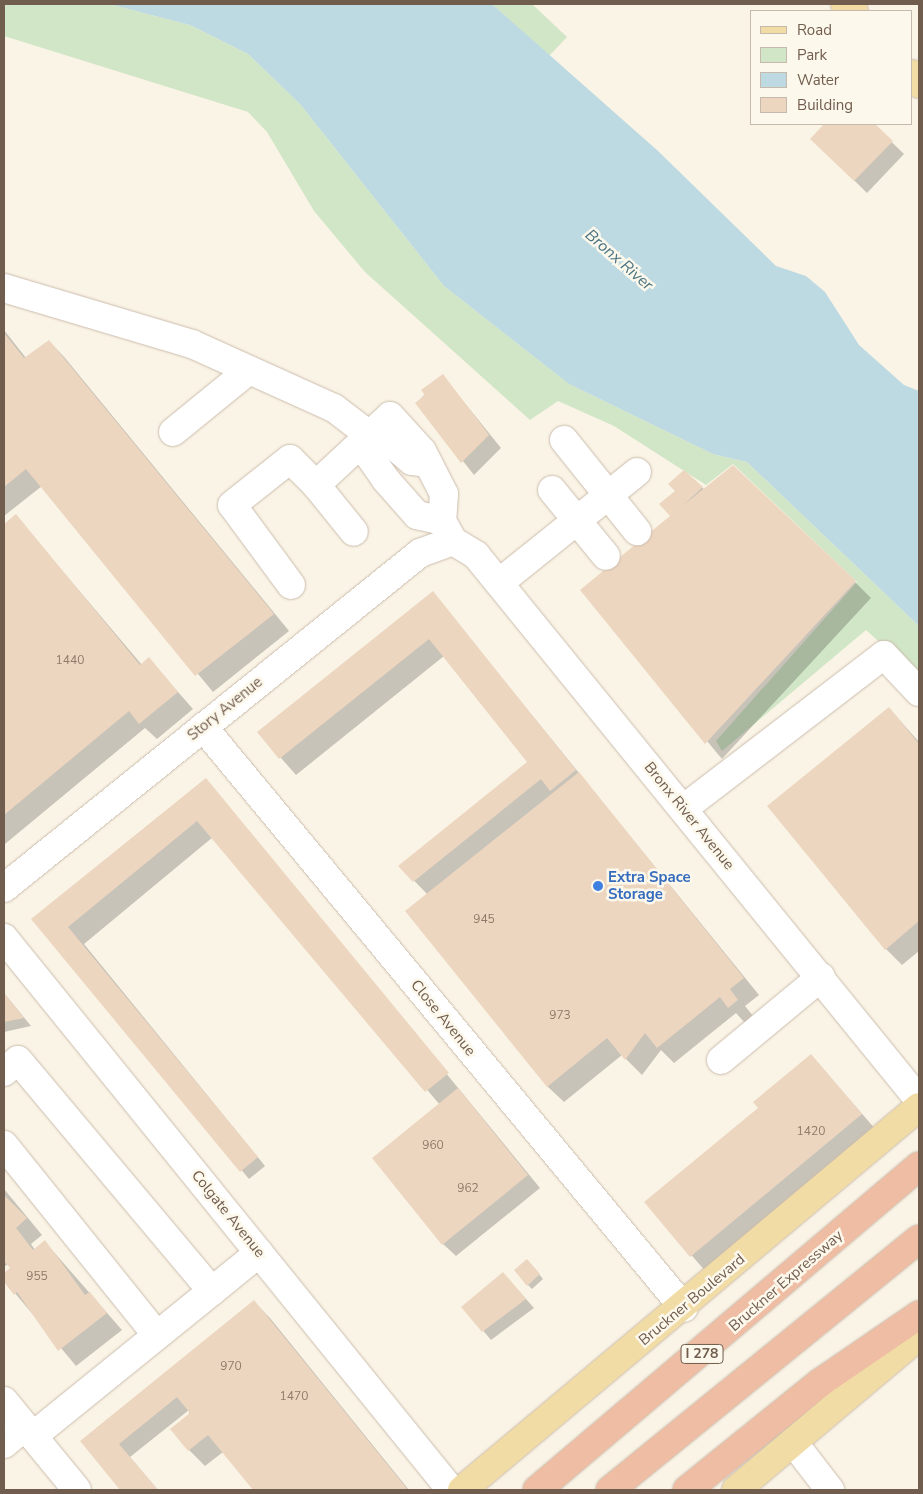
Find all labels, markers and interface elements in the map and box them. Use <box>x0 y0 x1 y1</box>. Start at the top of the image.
legend <box>750 10 913 125</box>
text: Road <box>797 20 832 40</box>
text: Park <box>797 45 827 65</box>
text: Water <box>797 70 839 90</box>
text: Building <box>797 95 853 115</box>
water label: Bronx River <box>581 225 657 295</box>
house number: 1440 <box>56 654 84 668</box>
street label: Story Avenue <box>184 673 266 745</box>
street label: Bronx River Avenue <box>640 759 738 873</box>
place label: Extra Space Storage <box>608 868 691 903</box>
marker: Extra Space Storage <box>592 880 604 892</box>
house number: 945 <box>473 913 495 927</box>
street label: Close Avenue <box>407 976 479 1060</box>
house number: 973 <box>549 1009 571 1023</box>
house number: 1420 <box>797 1125 825 1139</box>
house number: 960 <box>422 1139 444 1153</box>
street label: Colgate Avenue <box>187 1167 269 1261</box>
house number: 962 <box>457 1182 479 1196</box>
street label: Bruckner Expressway <box>725 1227 847 1335</box>
street label: Bruckner Boulevard <box>635 1250 749 1350</box>
house number: 955 <box>26 1270 48 1284</box>
road number: I 278 <box>680 1342 724 1366</box>
house number: 970 <box>220 1360 242 1374</box>
house number: 1470 <box>280 1390 308 1404</box>

